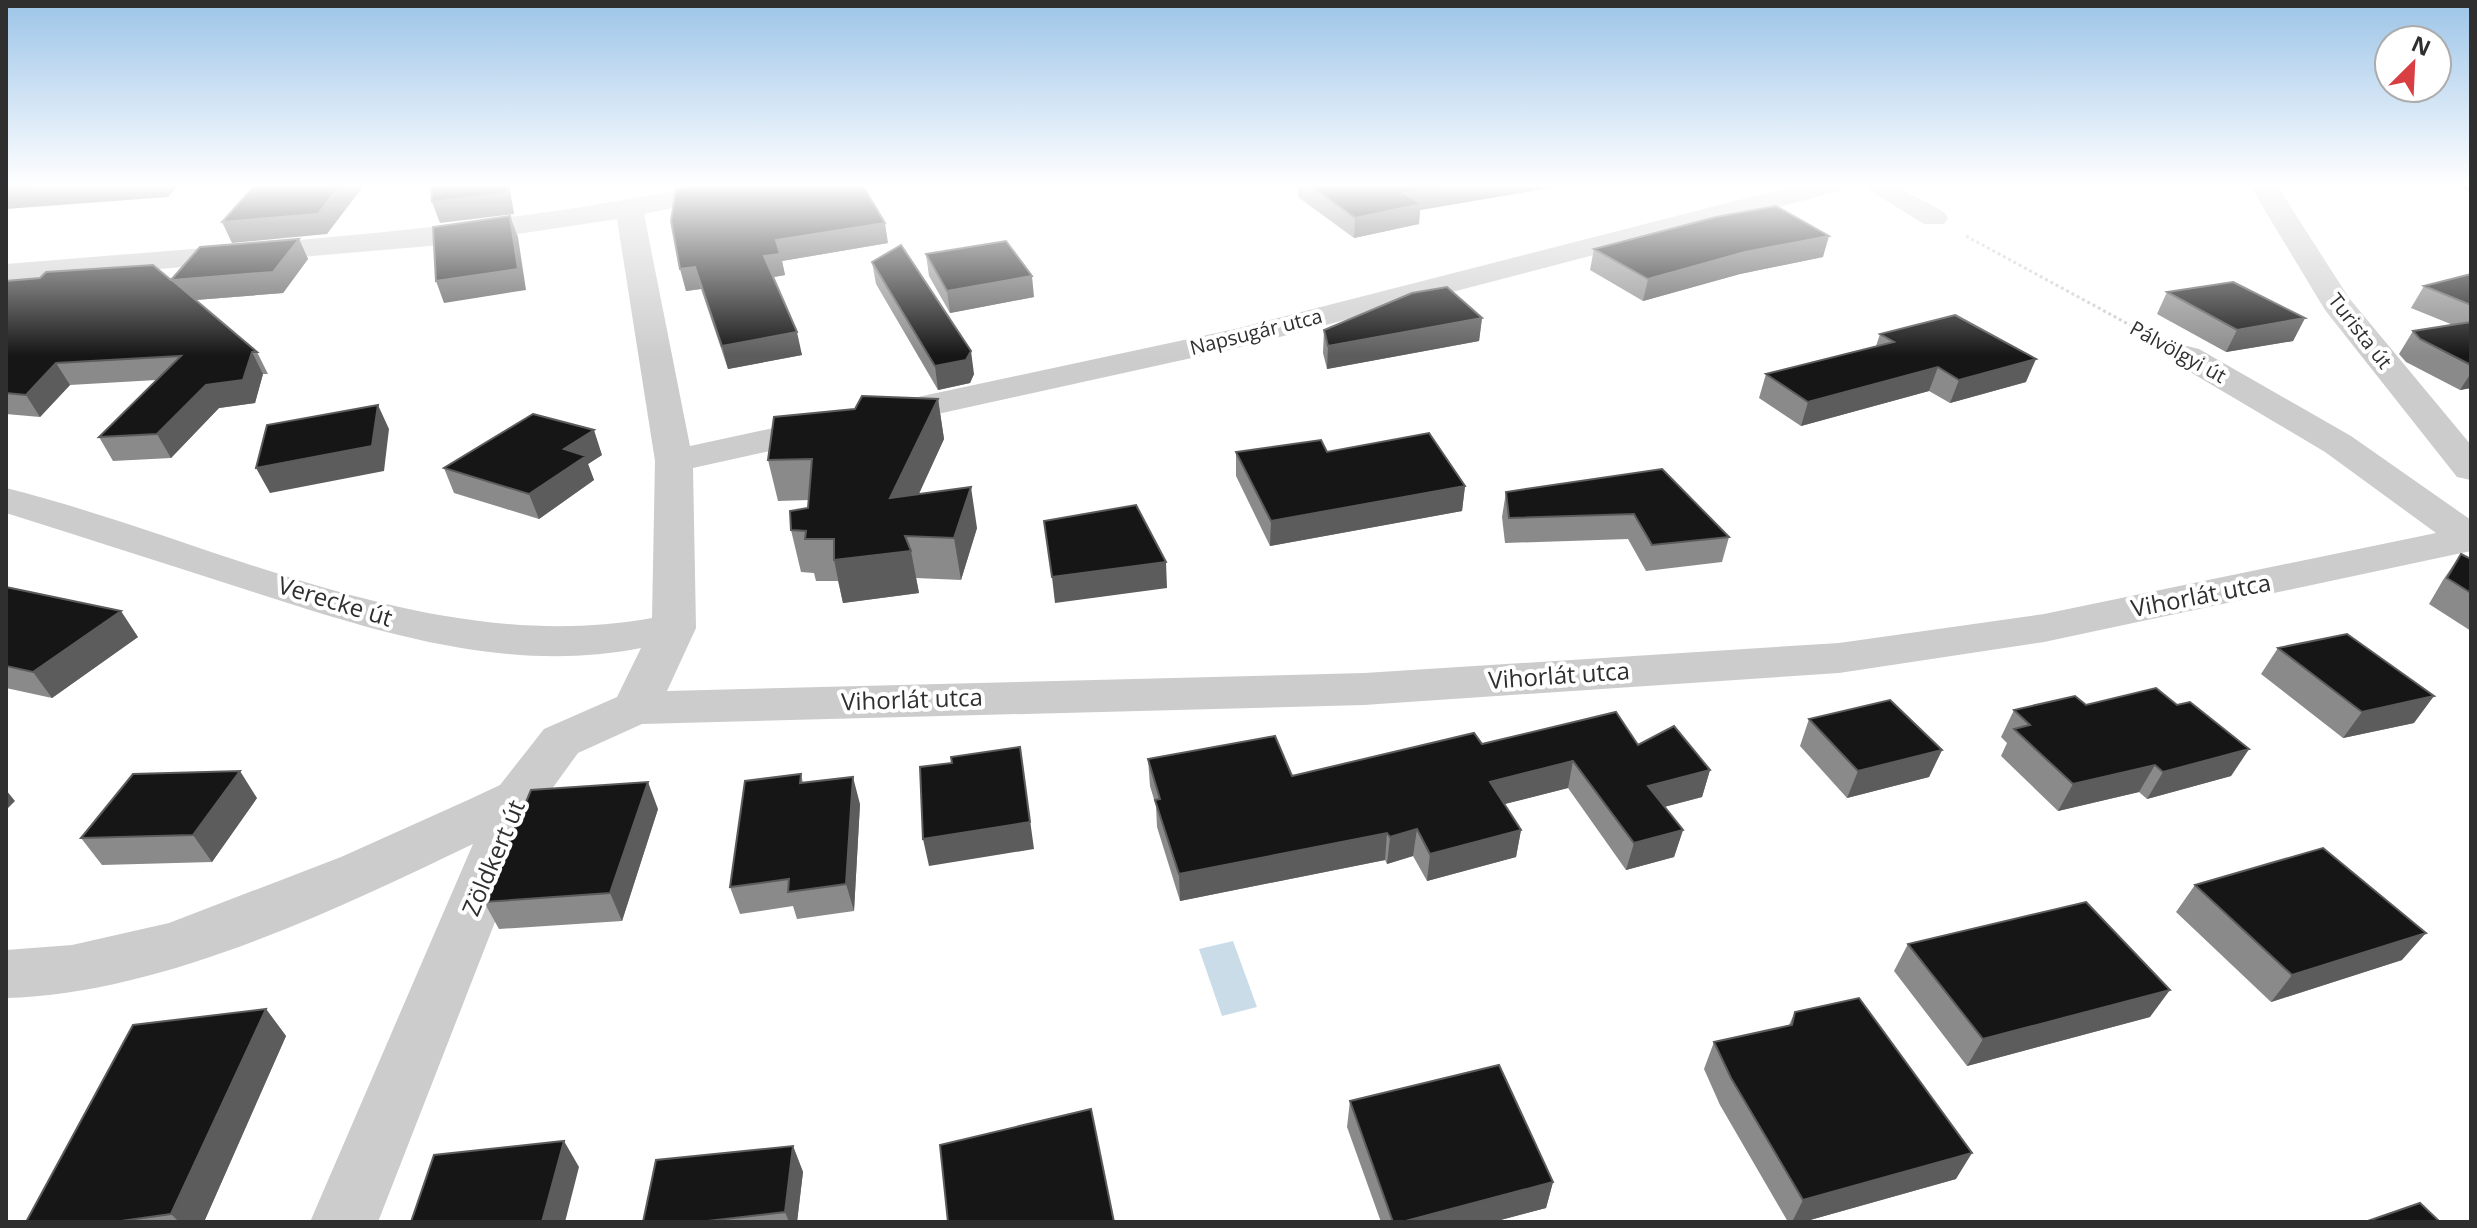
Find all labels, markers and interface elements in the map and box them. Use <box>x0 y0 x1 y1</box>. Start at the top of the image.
north arrow <box>2373 24 2453 104</box>
text: N <box>2407 27 2436 62</box>
street label: Turista út <box>2322 287 2398 374</box>
street label: Napsugár utca <box>1187 302 1325 361</box>
street label: Pálvölgyi út <box>2125 314 2231 389</box>
street label: Vihorlát utca <box>2128 565 2273 624</box>
street label: Verecke út <box>274 568 397 634</box>
street label: Vihorlát utca <box>1487 653 1631 696</box>
street label: Vihorlát utca <box>841 680 983 717</box>
street label: Zöldkert út <box>453 794 532 920</box>

